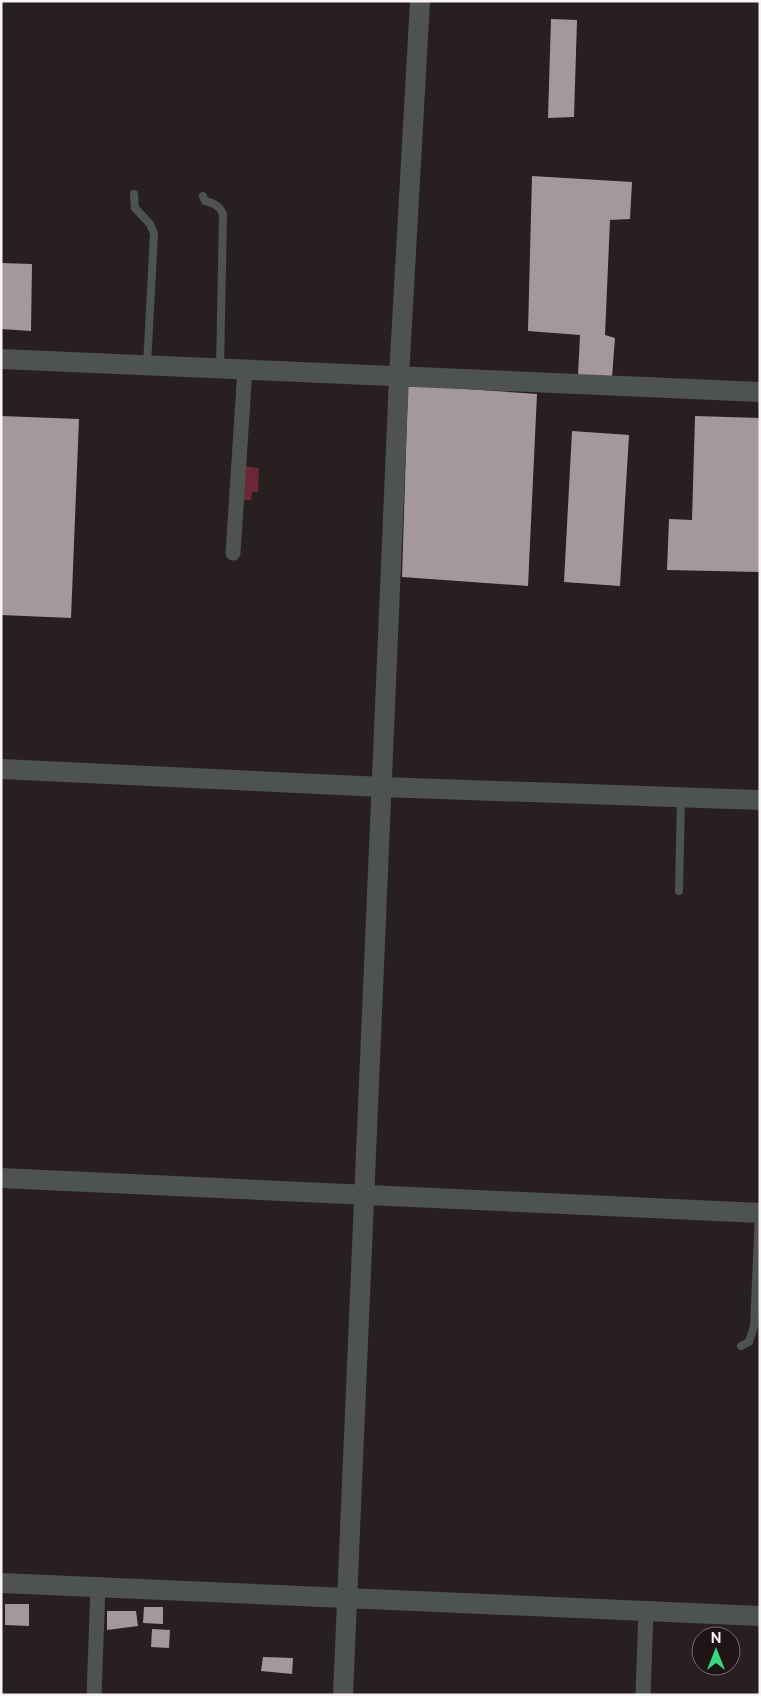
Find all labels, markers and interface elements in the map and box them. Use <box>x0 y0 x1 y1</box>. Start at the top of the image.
north arrow <box>691 1626 741 1676</box>
text: N <box>711 1630 721 1646</box>

